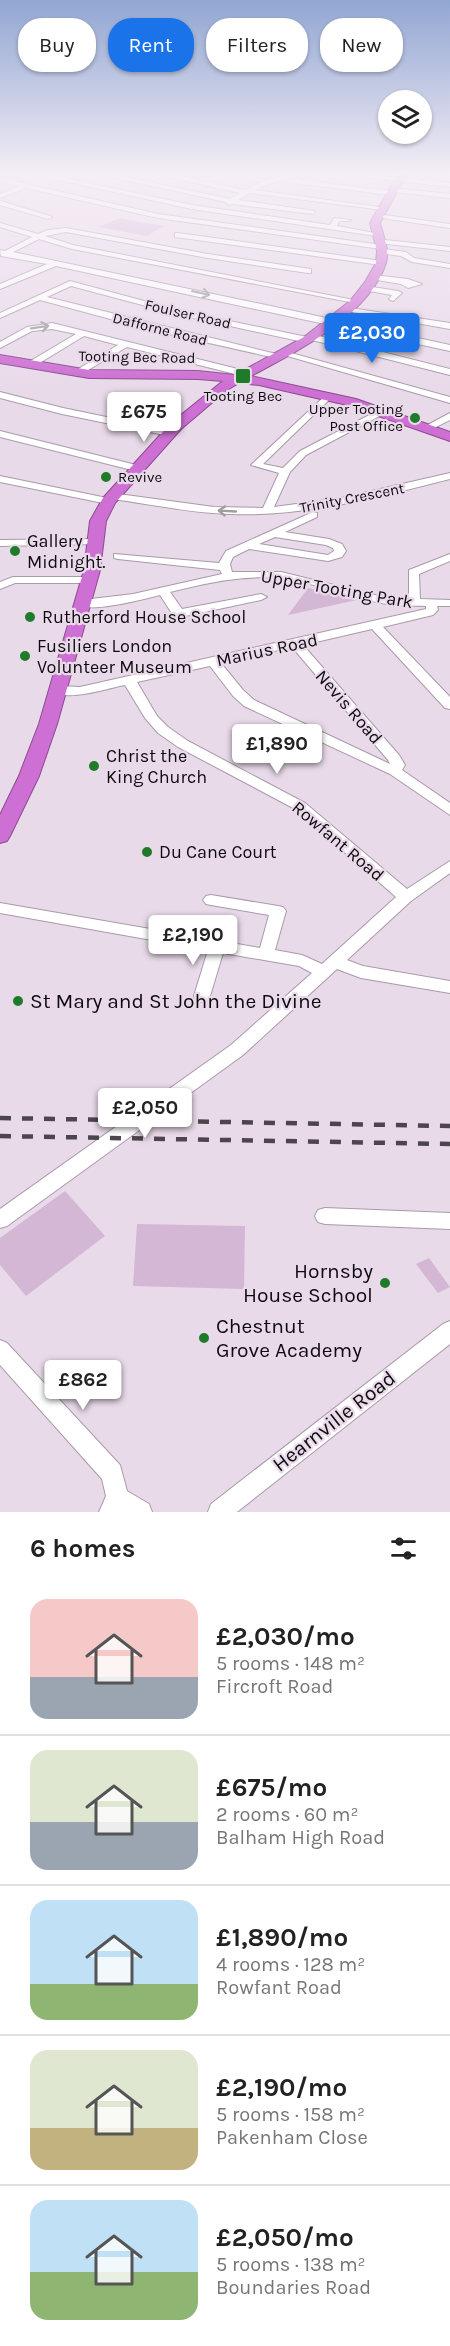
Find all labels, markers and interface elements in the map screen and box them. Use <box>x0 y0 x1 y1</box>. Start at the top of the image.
chip: Buy <box>18 18 96 72</box>
chip: Rent <box>108 18 194 72</box>
chip: Filters <box>206 18 308 72</box>
chip: New <box>320 18 403 72</box>
map controls <box>378 90 432 144</box>
button: layers <box>378 90 432 144</box>
one-way arrow <box>191 288 211 299</box>
street label: Foulser Road <box>143 295 233 333</box>
street label: Dafforne Road <box>111 309 209 349</box>
pin: £2,030 <box>323 313 421 364</box>
text: £2,030 <box>339 321 405 344</box>
one-way arrow <box>30 322 50 333</box>
street label: Tooting Bec Road <box>78 347 196 367</box>
marker: Tooting Bec <box>234 367 252 385</box>
place label: Tooting Bec <box>204 387 282 405</box>
pin: £675 <box>108 392 180 443</box>
text: £675 <box>121 400 167 423</box>
place label: Upper Tooting Post Office <box>309 400 404 435</box>
marker: Upper Tooting Post Office <box>408 411 422 425</box>
place label: Revive <box>118 468 162 486</box>
marker: Revive <box>99 470 113 484</box>
street label: Trinity Crescent <box>298 479 406 517</box>
one-way arrow <box>218 505 238 516</box>
place label: Gallery Midnight. <box>27 530 106 573</box>
marker: Gallery Midnight. <box>8 544 22 558</box>
street label: Upper Tooting Park <box>259 565 415 613</box>
place label: Rutherford House School <box>42 606 246 628</box>
marker: Rutherford House School <box>23 610 37 624</box>
street label: Marius Road <box>214 629 320 671</box>
place label: Fusiliers London Volunteer Museum <box>37 635 192 678</box>
marker: Fusiliers London Volunteer Museum <box>18 649 32 663</box>
street label: Nevis Road <box>311 665 387 749</box>
pin: £1,890 <box>228 724 326 775</box>
text: £1,890 <box>246 732 308 755</box>
place label: Christ the King Church <box>106 745 207 788</box>
marker: Christ the King Church <box>87 759 101 773</box>
street label: Rowfant Road <box>288 796 388 886</box>
place label: Du Cane Court <box>159 841 277 863</box>
marker: Du Cane Court <box>140 845 154 859</box>
pin: £2,190 <box>144 915 242 966</box>
text: £2,190 <box>162 923 224 946</box>
place label: St Mary and St John the Divine <box>30 989 322 1013</box>
marker: St Mary and St John the Divine <box>11 994 25 1008</box>
pin: £2,050 <box>96 1088 194 1139</box>
text: £2,050 <box>112 1096 178 1119</box>
place label: Hornsby House School <box>243 1259 373 1307</box>
marker: Hornsby House School <box>378 1276 392 1290</box>
place label: Chestnut Grove Academy <box>216 1314 362 1362</box>
marker: Chestnut Grove Academy <box>197 1331 211 1345</box>
pin: £862 <box>47 1360 119 1411</box>
street label: Hearnville Road <box>268 1366 400 1476</box>
text: £862 <box>58 1368 108 1391</box>
icon: filters <box>387 1532 420 1565</box>
text: 6 homes <box>30 1533 135 1564</box>
text: £2,030/mo <box>216 1621 355 1652</box>
icon: home <box>78 1623 150 1695</box>
text: 5 rooms · 148 m² <box>216 1652 365 1675</box>
text: Fircroft Road <box>216 1675 333 1698</box>
text: £675/mo <box>216 1772 327 1803</box>
icon: home <box>78 1774 150 1846</box>
text: 2 rooms · 60 m² <box>216 1803 359 1826</box>
text: Balham High Road <box>216 1826 385 1849</box>
text: £1,890/mo <box>216 1922 348 1953</box>
icon: home <box>78 1924 150 1996</box>
text: 4 rooms · 128 m² <box>216 1953 365 1976</box>
text: Rowfant Road <box>216 1976 342 1999</box>
text: £2,190/mo <box>216 2072 347 2103</box>
icon: home <box>78 2074 150 2146</box>
text: 5 rooms · 158 m² <box>216 2103 365 2126</box>
text: Pakenham Close <box>216 2126 368 2149</box>
text: £2,050/mo <box>216 2222 354 2253</box>
icon: home <box>78 2224 150 2296</box>
text: 5 rooms · 138 m² <box>216 2253 366 2276</box>
text: Boundaries Road <box>216 2276 371 2299</box>

